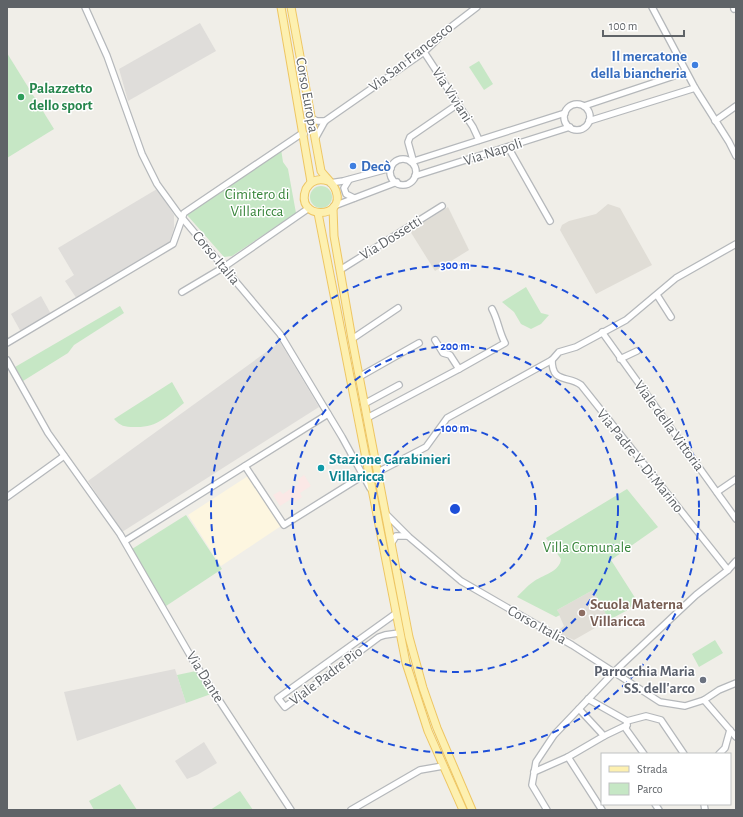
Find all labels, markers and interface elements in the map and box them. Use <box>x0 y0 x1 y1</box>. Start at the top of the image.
scale bar <box>603 12 684 38</box>
street label: Via San Francesco <box>366 20 456 94</box>
text: 100 m <box>609 20 637 32</box>
place label: Il mercatone della biancheria <box>591 49 687 81</box>
street label: Corso Europa <box>293 56 321 134</box>
marker: Il mercatone della biancheria <box>690 60 700 70</box>
street label: Via Viviani <box>429 65 475 125</box>
place label: Palazzetto dello sport <box>29 81 93 113</box>
marker: Palazzetto dello sport <box>16 92 26 102</box>
street label: Via Napoli <box>462 135 524 169</box>
place label: Decò <box>361 159 391 174</box>
marker: Decò <box>348 161 358 171</box>
park label: Cimitero di Villaricca <box>225 187 289 219</box>
street label: Via Dossetti <box>357 213 425 263</box>
street label: Corso Italia <box>189 228 243 288</box>
text: 300 m <box>440 259 470 271</box>
text: 200 m <box>440 340 470 352</box>
street label: Viale della Vittoria <box>631 378 707 474</box>
street label: Via Padre V. Di Marino <box>594 406 686 516</box>
text: 100 m <box>441 422 469 434</box>
place label: Stazione Carabinieri Villaricca <box>329 452 451 484</box>
marker: Stazione Carabinieri Villaricca <box>316 463 326 473</box>
centre of rings <box>448 502 462 516</box>
park label: Villa Comunale <box>543 540 631 555</box>
place label: Scuola Materna Villaricca <box>590 597 683 629</box>
street label: Corso Italia <box>505 603 569 647</box>
marker: Scuola Materna Villaricca <box>577 608 587 618</box>
street label: Viale Padre Pio <box>287 644 365 708</box>
street label: Via Dante <box>183 649 227 705</box>
place label: Parrocchia Maria SS. dell'arco <box>594 664 695 696</box>
marker: Parrocchia Maria SS. dell'arco <box>698 675 708 685</box>
legend <box>601 753 731 805</box>
text: Strada <box>637 763 668 775</box>
text: Parco <box>637 783 663 795</box>

